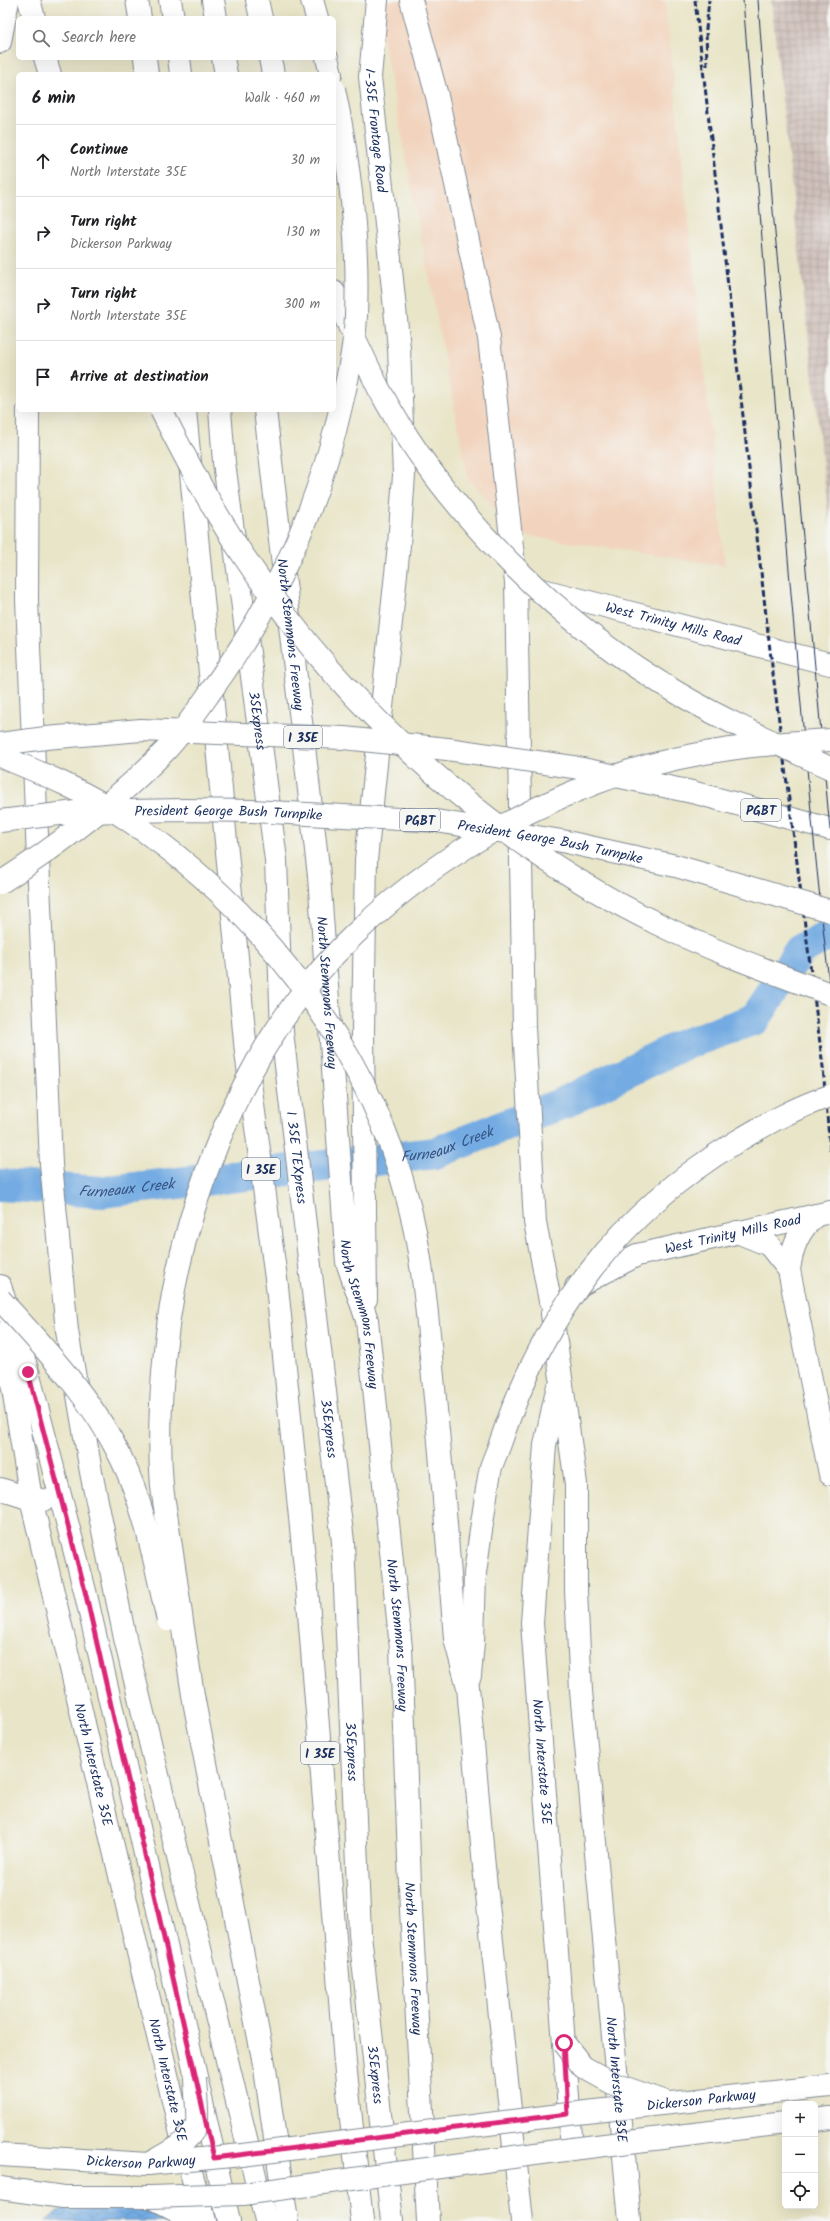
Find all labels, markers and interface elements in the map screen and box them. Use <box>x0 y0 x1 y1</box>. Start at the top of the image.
search box <box>16 16 336 60</box>
text: Search here <box>62 26 136 50</box>
icon: search <box>30 27 52 49</box>
street label: I-35E Frontage Road <box>358 67 393 195</box>
text: 6 min <box>32 85 76 112</box>
text: Walk · 460 m <box>244 88 320 109</box>
text: Continue <box>70 138 128 162</box>
icon: ahead <box>32 150 54 172</box>
text: 30 m <box>291 150 320 171</box>
text: North Interstate 35E <box>70 162 187 183</box>
text: Turn right <box>70 210 137 234</box>
icon: right <box>32 222 54 244</box>
text: 130 m <box>286 222 320 243</box>
text: Dickerson Parkway <box>70 234 172 255</box>
text: Turn right <box>70 282 137 306</box>
icon: right <box>32 294 54 316</box>
text: 300 m <box>284 294 320 315</box>
text: North Interstate 35E <box>70 306 187 327</box>
text: Arrive at destination <box>70 365 209 389</box>
icon: arrive <box>32 366 54 388</box>
street label: North Stemmons Freeway <box>270 557 310 712</box>
street label: West Trinity Mills Road <box>603 597 744 653</box>
street label: 35Express <box>242 690 272 752</box>
road number: I 35E <box>284 726 322 748</box>
road number: PGBT <box>741 799 781 821</box>
street label: President George Bush Turnpike <box>134 800 324 827</box>
road number: PGBT <box>400 809 440 831</box>
street label: President George Bush Turnpike <box>456 815 646 871</box>
street label: North Stemmons Freeway <box>310 915 343 1070</box>
street label: I 35E TEXpress <box>280 1110 312 1205</box>
water label: Furneaux Creek <box>399 1120 499 1170</box>
road number: I 35E <box>242 1158 280 1180</box>
water label: Furneaux Creek <box>78 1172 178 1205</box>
street label: West Trinity Mills Road <box>663 1209 804 1261</box>
street label: North Stemmons Freeway <box>333 1239 384 1390</box>
route end <box>19 1363 37 1381</box>
street label: 35Express <box>314 1398 343 1459</box>
street label: North Stemmons Freeway <box>380 1558 413 1712</box>
street label: North Interstate 35E <box>526 1698 557 1826</box>
street label: North Interstate 35E <box>68 1701 118 1829</box>
street label: 35Express <box>339 1721 363 1782</box>
road number: I 35E <box>301 1742 339 1764</box>
street label: North Stemmons Freeway <box>398 1882 428 2036</box>
street label: North Interstate 35E <box>142 2016 193 2145</box>
street label: North Interstate 35E <box>599 2016 633 2144</box>
route start <box>555 2034 573 2052</box>
street label: 35Express <box>360 2044 389 2105</box>
street label: Dickerson Parkway <box>645 2084 757 2118</box>
map controls <box>782 2101 818 2209</box>
button: + <box>782 2101 818 2137</box>
button: − <box>782 2137 818 2173</box>
street label: Dickerson Parkway <box>85 2149 197 2176</box>
button: locate <box>782 2173 818 2209</box>

